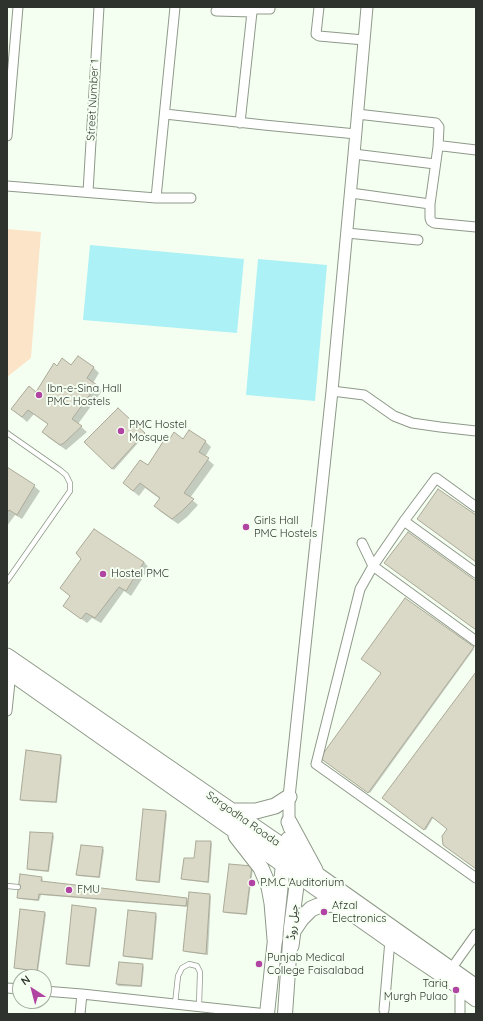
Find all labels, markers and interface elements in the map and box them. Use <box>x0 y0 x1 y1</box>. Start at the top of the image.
street label: Street Number 1 <box>84 59 102 141</box>
place label: Ibn-e-Sina Hall PMC Hostels <box>47 382 122 408</box>
marker: Ibn-e-Sina Hall PMC Hostels <box>34 390 44 400</box>
place label: PMC Hostel Mosque <box>129 418 187 444</box>
marker: PMC Hostel Mosque <box>116 426 126 436</box>
place label: Girls Hall PMC Hostels <box>254 514 317 540</box>
marker: Girls Hall PMC Hostels <box>241 522 251 532</box>
place label: Hostel PMC <box>111 567 169 581</box>
marker: Hostel PMC <box>98 569 108 579</box>
street label: Sargodha Roada <box>204 789 282 849</box>
place label: P.M.C Auditorium <box>260 876 344 890</box>
marker: P.M.C Auditorium <box>247 878 257 888</box>
place label: FMU <box>77 883 100 897</box>
marker: FMU <box>64 885 74 895</box>
place label: Afzal Electronics <box>332 899 387 925</box>
street label: جیل روڈ <box>285 904 301 940</box>
marker: Afzal Electronics <box>319 907 329 917</box>
place label: Punjab Medical College Faisalabad <box>267 951 364 977</box>
marker: Punjab Medical College Faisalabad <box>254 959 264 969</box>
north arrow <box>12 969 52 1009</box>
text: N <box>18 972 33 988</box>
place label: Tariq Murgh Pulao <box>384 977 448 1003</box>
marker: Tariq Murgh Pulao <box>451 985 461 995</box>

